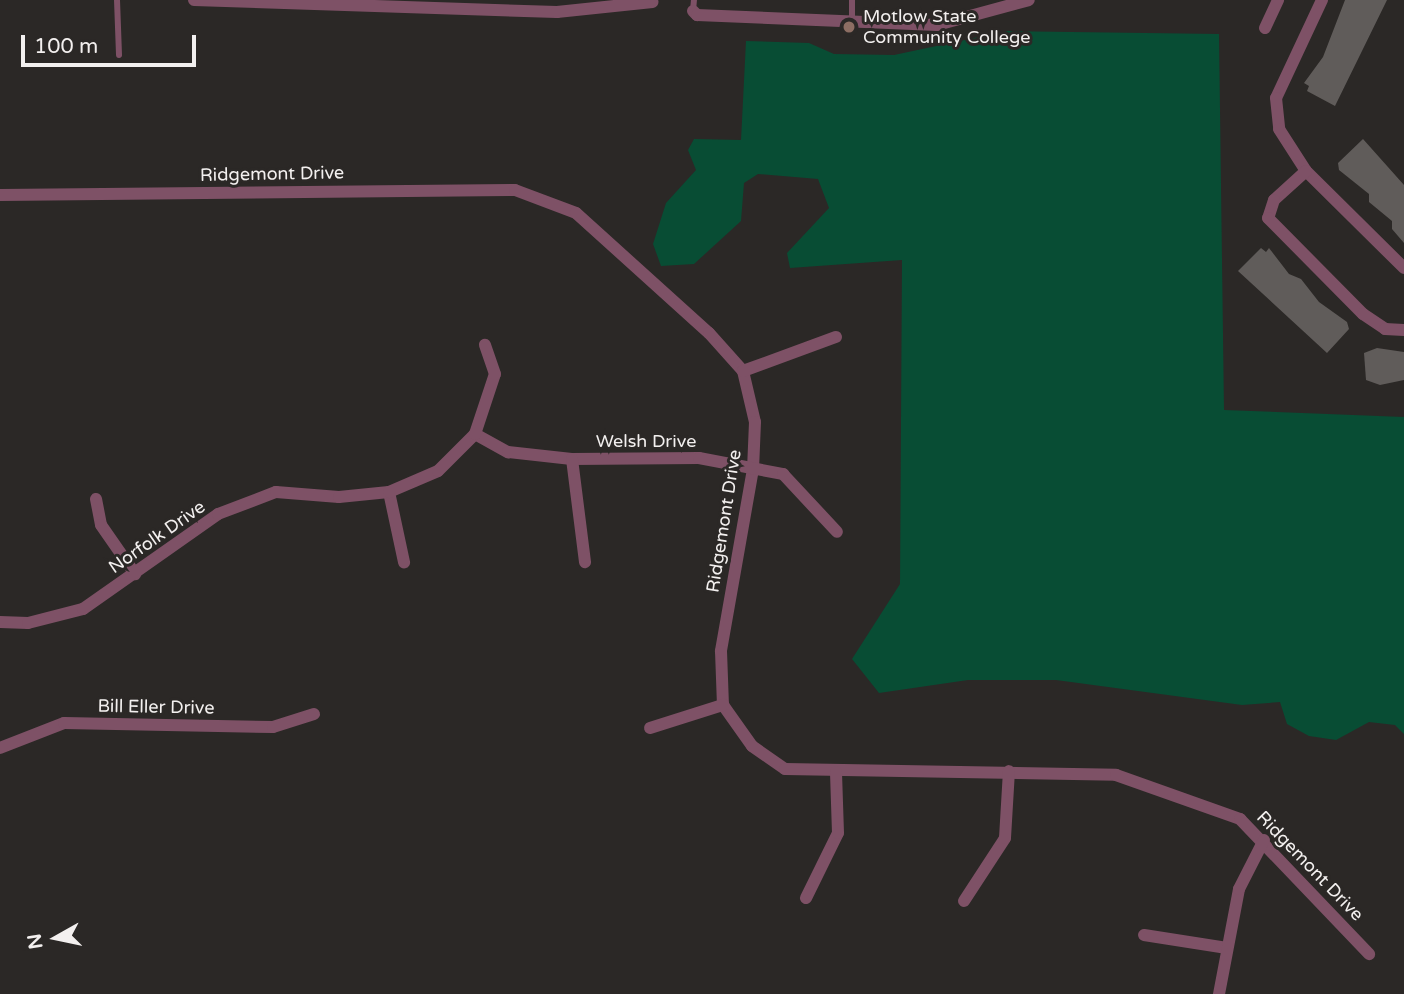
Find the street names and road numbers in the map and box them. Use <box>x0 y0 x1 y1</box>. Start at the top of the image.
street label: Ridgemont Drive <box>200 162 344 186</box>
street label: Welsh Drive <box>596 430 696 452</box>
street label: Ridgemont Drive <box>702 448 746 594</box>
street label: Norfolk Drive <box>105 496 209 578</box>
street label: Bill Eller Drive <box>97 695 215 719</box>
street label: Ridgemont Drive <box>1252 807 1368 925</box>

